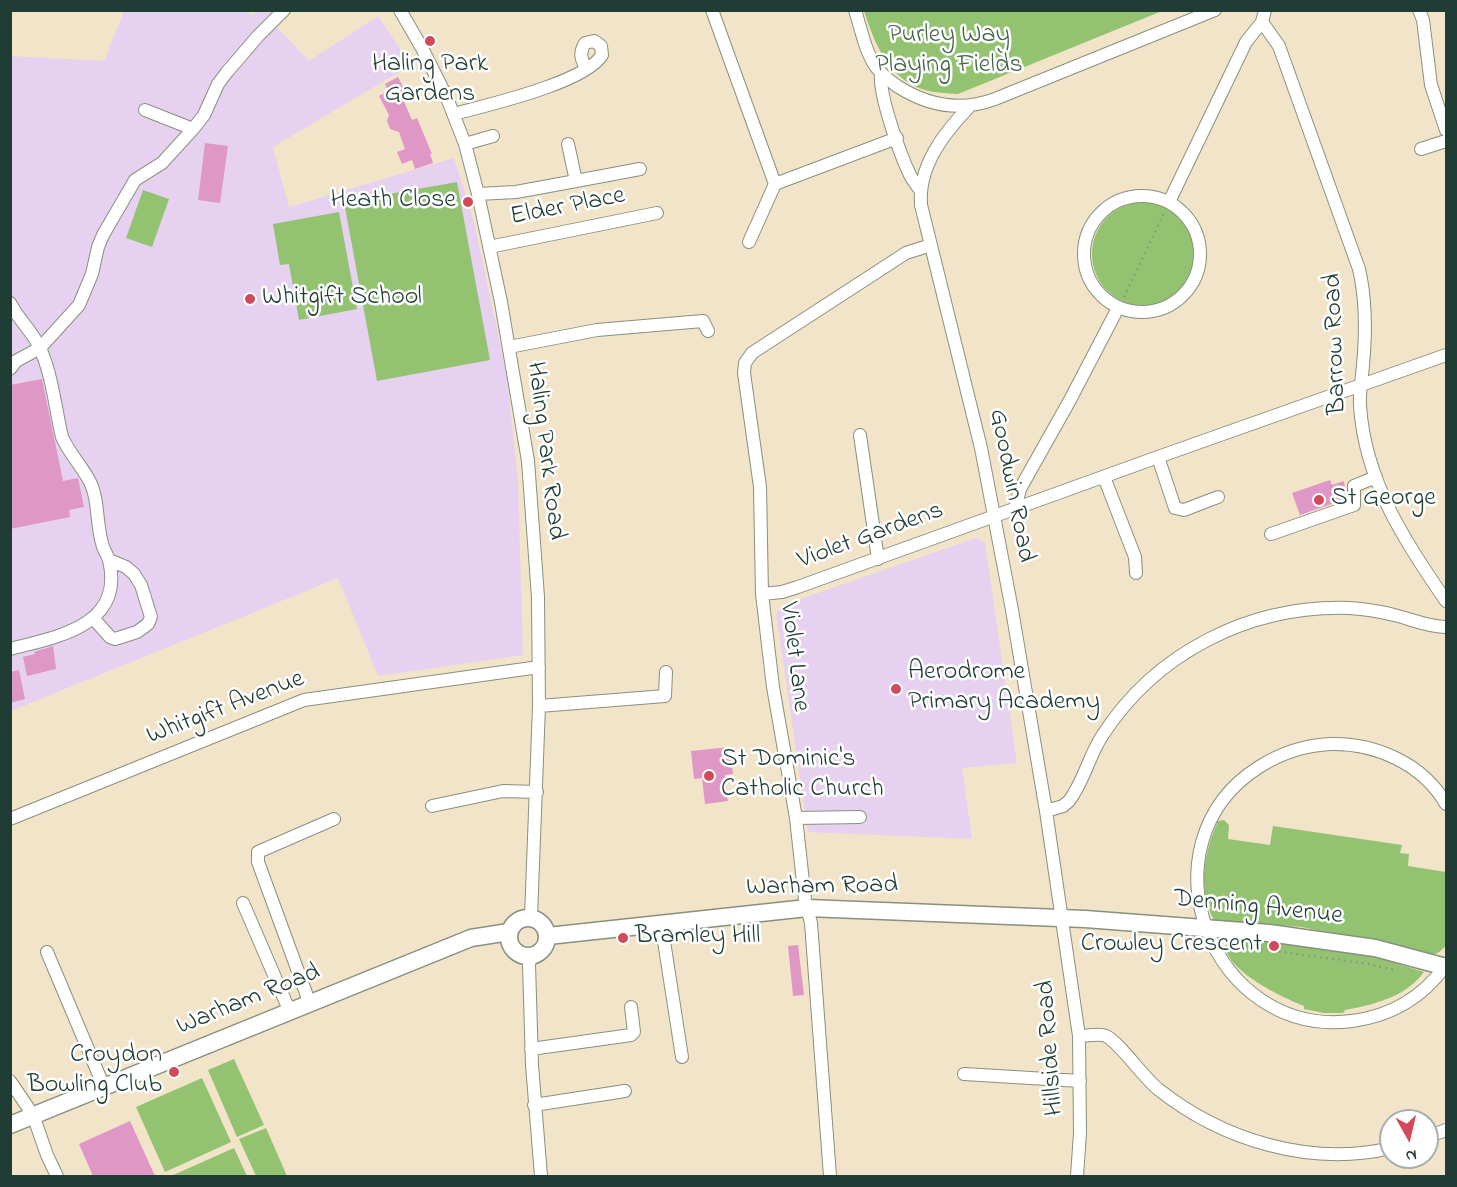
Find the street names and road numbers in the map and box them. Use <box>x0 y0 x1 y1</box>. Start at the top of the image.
street label: Elder Place <box>508 182 628 234</box>
street label: Barrow Road <box>1319 273 1355 415</box>
street label: Haling Park Road <box>518 360 570 542</box>
street label: Goodwin Road <box>980 407 1040 565</box>
street label: Violet Gardens <box>794 496 948 578</box>
street label: Violet Lane <box>771 600 815 714</box>
street label: Whitgift Avenue <box>143 665 309 753</box>
street label: Warham Road <box>746 871 898 905</box>
street label: Denning Avenue <box>1172 885 1344 933</box>
street label: Warham Road <box>173 958 325 1044</box>
street label: Hillside Road <box>1032 979 1072 1117</box>

